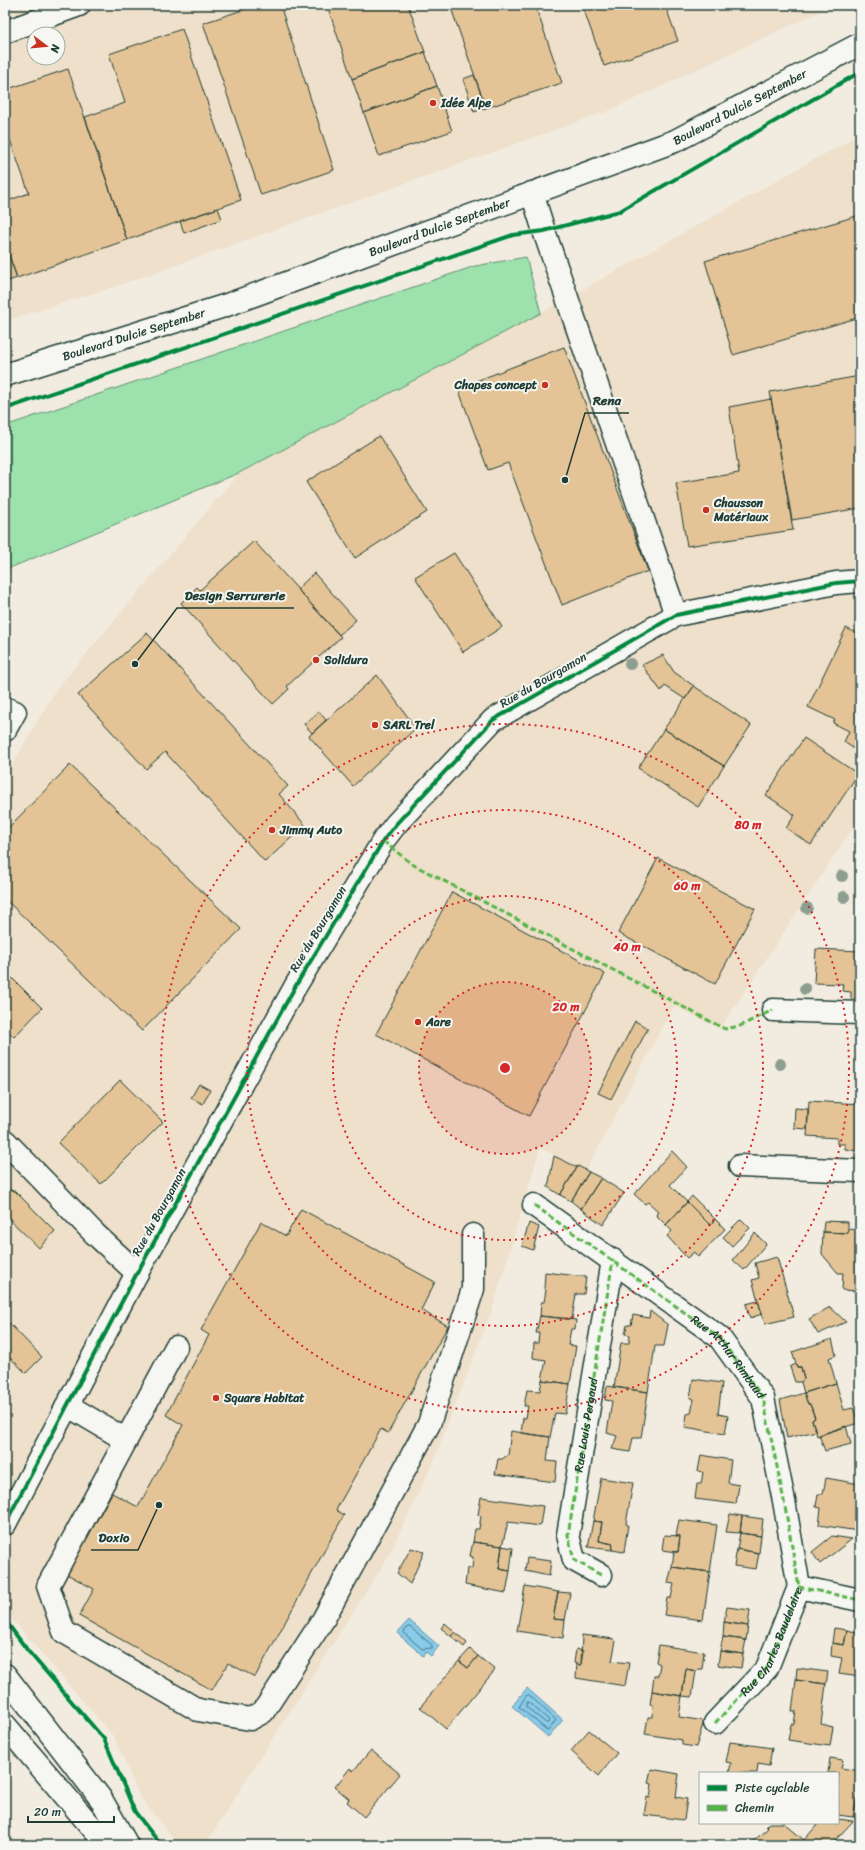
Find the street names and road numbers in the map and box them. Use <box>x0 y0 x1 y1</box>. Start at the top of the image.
street label: Boulevard Dulcie September <box>669 62 812 151</box>
street label: Boulevard Dulcie September <box>366 191 514 263</box>
street label: Boulevard Dulcie September <box>59 301 209 367</box>
street label: Rue du Bourgamon <box>495 646 591 714</box>
street label: Rue du Bourgamon <box>283 881 353 977</box>
street label: Rue du Bourgamon <box>126 1163 193 1260</box>
street label: Rue Arthur Rimbaud <box>686 1309 772 1405</box>
street label: Rue Louis Pergaud <box>567 1375 605 1474</box>
street label: Rue Charles Baudelaire <box>734 1583 809 1702</box>

